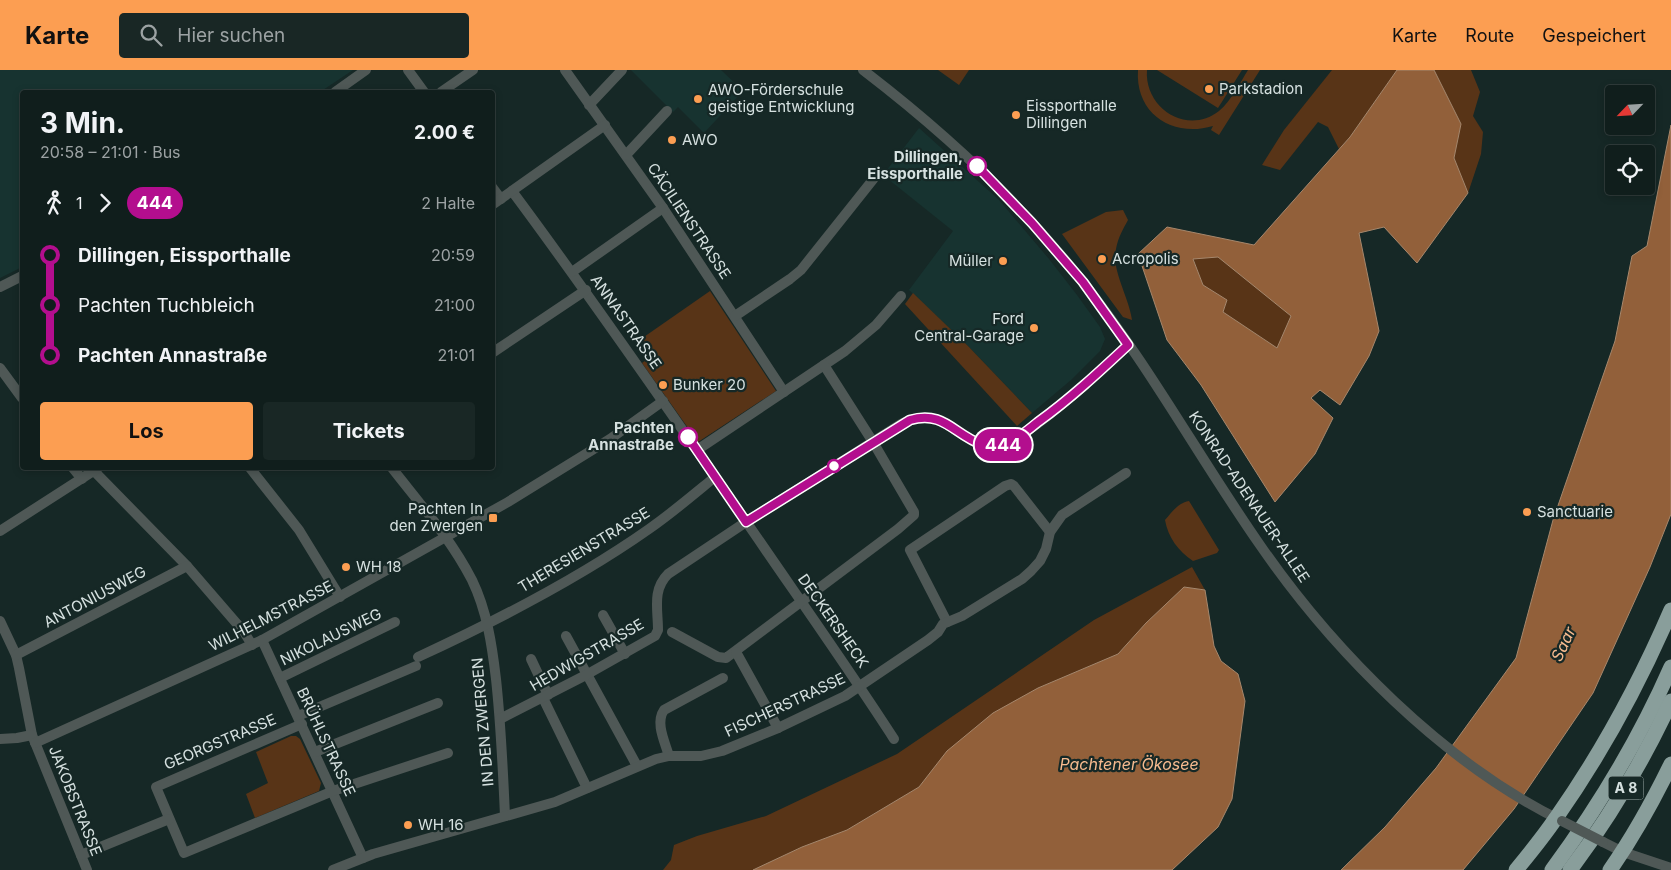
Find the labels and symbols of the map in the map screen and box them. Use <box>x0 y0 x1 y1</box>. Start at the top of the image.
place label: Parkstadion <box>1219 79 1303 98</box>
place label: AWO-Förderschule geistige Entwicklung <box>708 80 854 116</box>
marker: Parkstadion <box>1203 83 1215 95</box>
north arrow <box>1605 85 1655 135</box>
marker: AWO-Förderschule geistige Entwicklung <box>692 93 704 105</box>
place label: Eissporthalle Dillingen <box>1026 96 1117 132</box>
marker: Eissporthalle Dillingen <box>1010 109 1022 121</box>
place label: AWO <box>682 130 718 149</box>
marker: AWO <box>666 134 678 146</box>
place label: Dillingen, Eissporthalle <box>867 147 963 183</box>
marker: Dillingen, Eissporthalle <box>967 156 987 176</box>
street label: CÄCILIENSTRASSE <box>644 159 735 282</box>
place label: Acropolis <box>1112 249 1179 268</box>
place label: Müller <box>949 251 993 270</box>
marker: Acropolis <box>1096 253 1108 265</box>
marker: Müller <box>997 255 1009 267</box>
street label: ANNASTRASSE <box>587 271 666 373</box>
place label: Ford Central-Garage <box>914 309 1024 345</box>
marker: Ford Central-Garage <box>1028 322 1040 334</box>
place label: Bunker 20 <box>673 375 746 394</box>
marker: Bunker 20 <box>657 379 669 391</box>
street label: KONRAD-ADENAUER-ALLEE <box>1185 407 1314 586</box>
place label: Pachten Annastraße <box>588 418 674 454</box>
marker: Pachten Annastraße <box>678 427 698 447</box>
line badge: 444 <box>974 429 1032 461</box>
unlabelled marker <box>827 459 841 473</box>
place label: Pachten In den Zwergen <box>390 499 483 535</box>
place label: Sanctuarie <box>1537 502 1613 521</box>
street label: THERESIENSTRASSE <box>515 503 653 596</box>
marker: Sanctuarie <box>1521 506 1533 518</box>
marker: Pachten In den Zwergen <box>487 512 499 524</box>
place label: WH 18 <box>356 557 402 576</box>
marker: WH 18 <box>340 561 352 573</box>
street label: ANTONIUSWEG <box>40 562 149 632</box>
street label: DECKERSHECK <box>794 570 873 671</box>
street label: WILHELMSTRASSE <box>205 576 336 655</box>
street label: NIKOLAUSWEG <box>277 604 385 669</box>
street label: HEDWIGSTRASSE <box>526 614 647 695</box>
water label: Saar <box>1546 623 1580 665</box>
street label: IN DEN ZWERGEN <box>467 657 498 787</box>
street label: FISCHERSTRASSE <box>721 668 848 741</box>
street label: BRÜHLSTRASSE <box>293 684 360 799</box>
street label: GEORGSTRASSE <box>161 709 279 774</box>
street label: JAKOBSTRASSE <box>45 743 106 859</box>
water label: Pachtener Ökosee <box>1059 754 1199 774</box>
road number: A 8 <box>1608 776 1644 800</box>
place label: WH 16 <box>418 815 464 834</box>
marker: WH 16 <box>402 819 414 831</box>

